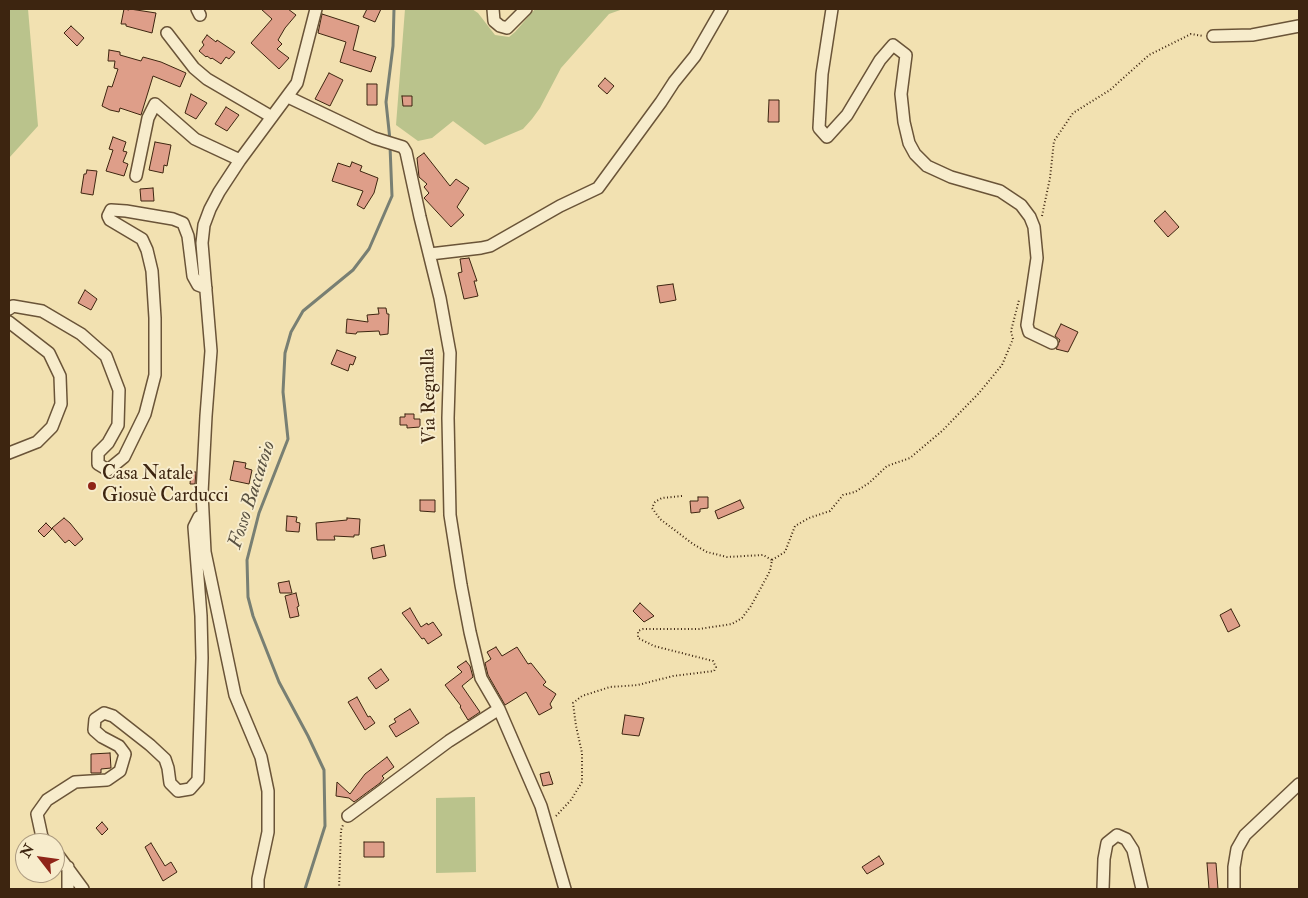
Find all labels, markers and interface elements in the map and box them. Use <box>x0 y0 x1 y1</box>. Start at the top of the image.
street label: Via Regnalla <box>418 348 442 444</box>
water label: Fosso Baccatoio <box>224 438 282 552</box>
place label: Casa Natale Giosuè Carducci <box>102 464 228 508</box>
marker: Casa Natale Giosuè Carducci <box>86 480 98 492</box>
north arrow <box>15 833 65 883</box>
text: N <box>17 841 38 860</box>

